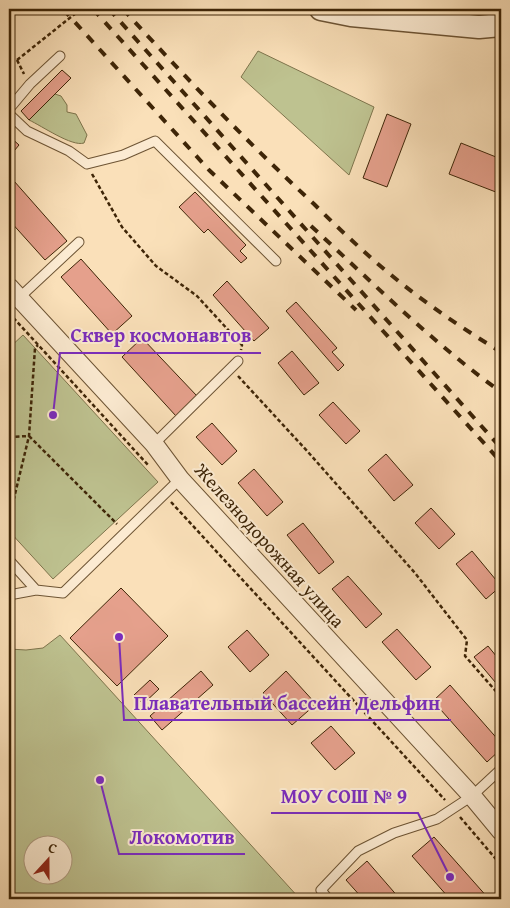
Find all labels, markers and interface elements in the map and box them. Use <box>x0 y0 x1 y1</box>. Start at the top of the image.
callout: Сквер космонавтов <box>60 318 261 353</box>
text: Сквер космонавтов <box>71 320 251 349</box>
street label: Железнодорожная улица <box>188 456 352 634</box>
callout: Плавательный бассейн Дельфин <box>124 685 451 720</box>
text: Плавательный бассейн Дельфин <box>134 688 440 717</box>
callout: МОУ СОШ № 9 <box>271 778 418 813</box>
text: МОУ СОШ № 9 <box>281 781 407 810</box>
callout: Локомотив <box>119 819 245 854</box>
text: Локомотив <box>129 822 235 851</box>
north arrow <box>22 836 72 886</box>
text: С <box>45 837 60 859</box>

